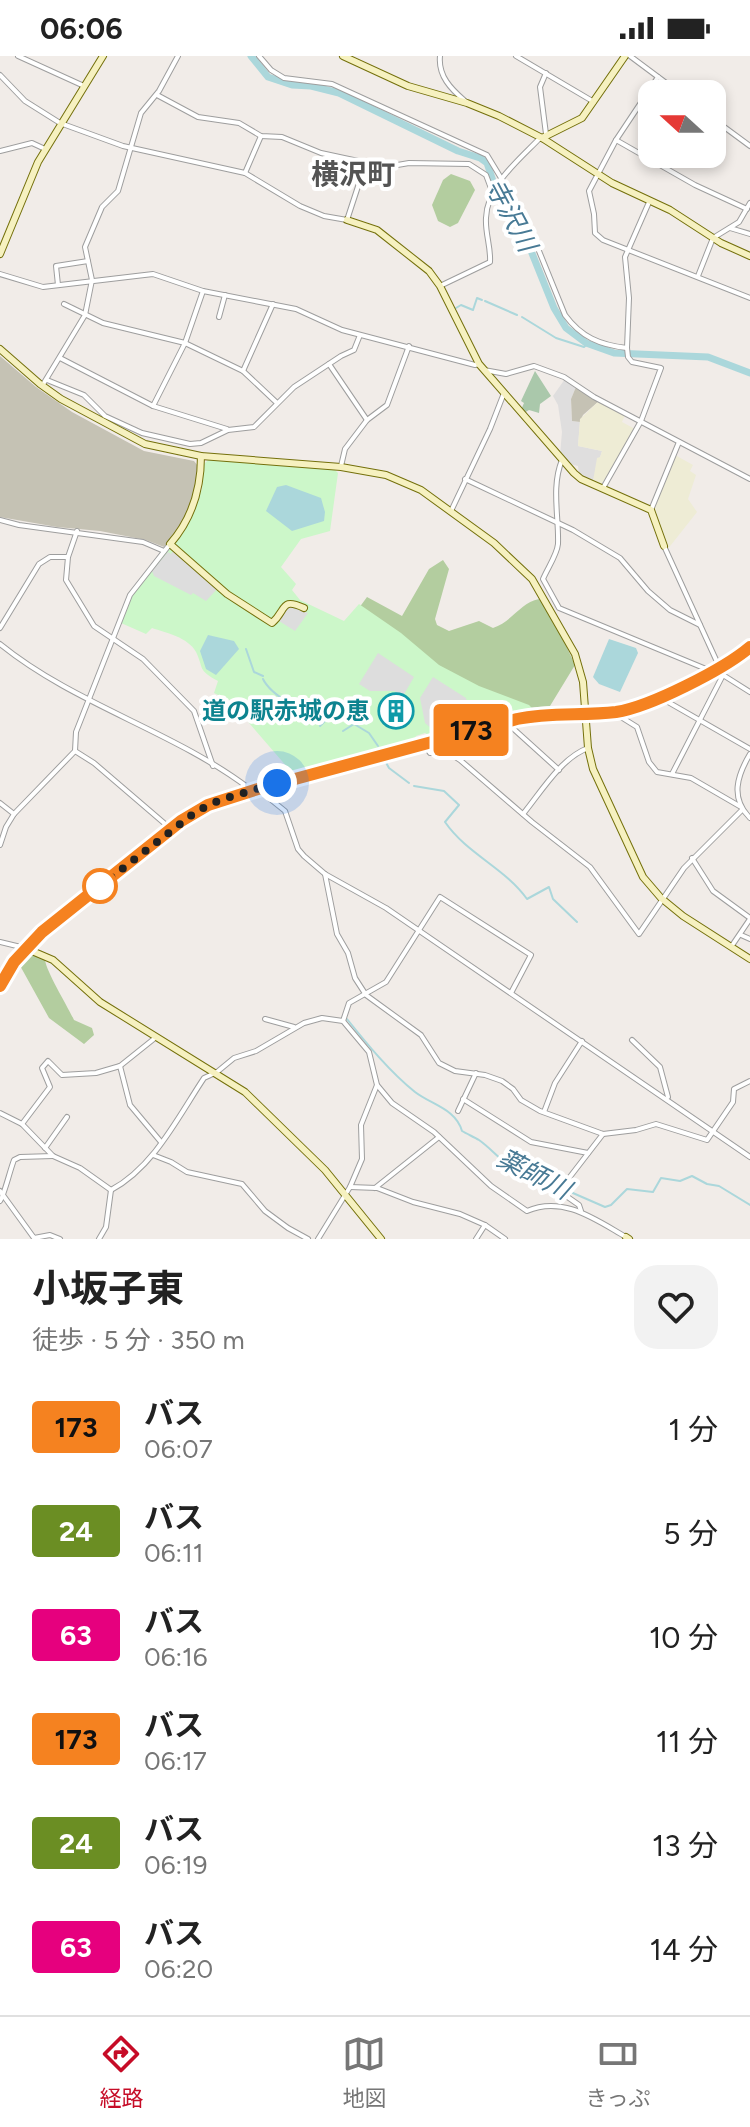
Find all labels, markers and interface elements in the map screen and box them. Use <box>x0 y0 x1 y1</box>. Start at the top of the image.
text: 06:06 <box>40 10 123 47</box>
north arrow <box>638 80 726 168</box>
map controls <box>638 80 726 168</box>
district label: 横沢町 <box>311 157 395 191</box>
water label: 寺沢川 <box>479 173 545 260</box>
building icon: 道の駅赤城の恵 <box>377 692 415 730</box>
place label: 道の駅赤城の恵 <box>202 696 370 725</box>
line badge: 173 <box>425 704 517 756</box>
text: 173 <box>450 713 492 747</box>
your location <box>257 763 297 803</box>
unlabelled marker <box>83 869 117 903</box>
water label: 薬師川 <box>492 1142 579 1207</box>
button: heart <box>634 1265 718 1349</box>
text: 小坂子東 <box>32 1266 184 1312</box>
text: 徒歩 · 5 分 · 350 m <box>32 1324 245 1356</box>
text: バス <box>144 1395 204 1432</box>
text: 173 <box>55 1410 97 1444</box>
text: 1 分 <box>668 1411 718 1448</box>
text: 06:07 <box>144 1433 213 1465</box>
text: バス <box>144 1499 204 1536</box>
text: 24 <box>59 1514 93 1548</box>
text: 5 分 <box>663 1515 718 1552</box>
text: 06:11 <box>144 1537 203 1569</box>
text: バス <box>144 1603 204 1640</box>
text: 63 <box>60 1618 92 1652</box>
text: 10 分 <box>649 1619 718 1656</box>
text: 06:16 <box>144 1641 207 1673</box>
text: バス <box>144 1707 204 1744</box>
text: 173 <box>55 1722 97 1756</box>
text: 11 分 <box>656 1723 718 1760</box>
text: 06:17 <box>144 1745 207 1777</box>
text: バス <box>144 1811 204 1848</box>
text: 24 <box>59 1826 93 1860</box>
text: 13 分 <box>652 1827 718 1864</box>
text: 06:19 <box>144 1849 207 1881</box>
text: バス <box>144 1915 204 1952</box>
text: 63 <box>60 1930 92 1964</box>
text: 14 分 <box>650 1931 718 1968</box>
text: 06:20 <box>144 1953 213 1985</box>
tab: 経路 <box>99 2032 143 2112</box>
tab: 地図 <box>342 2032 386 2112</box>
tab: きっぷ <box>585 2032 651 2112</box>

